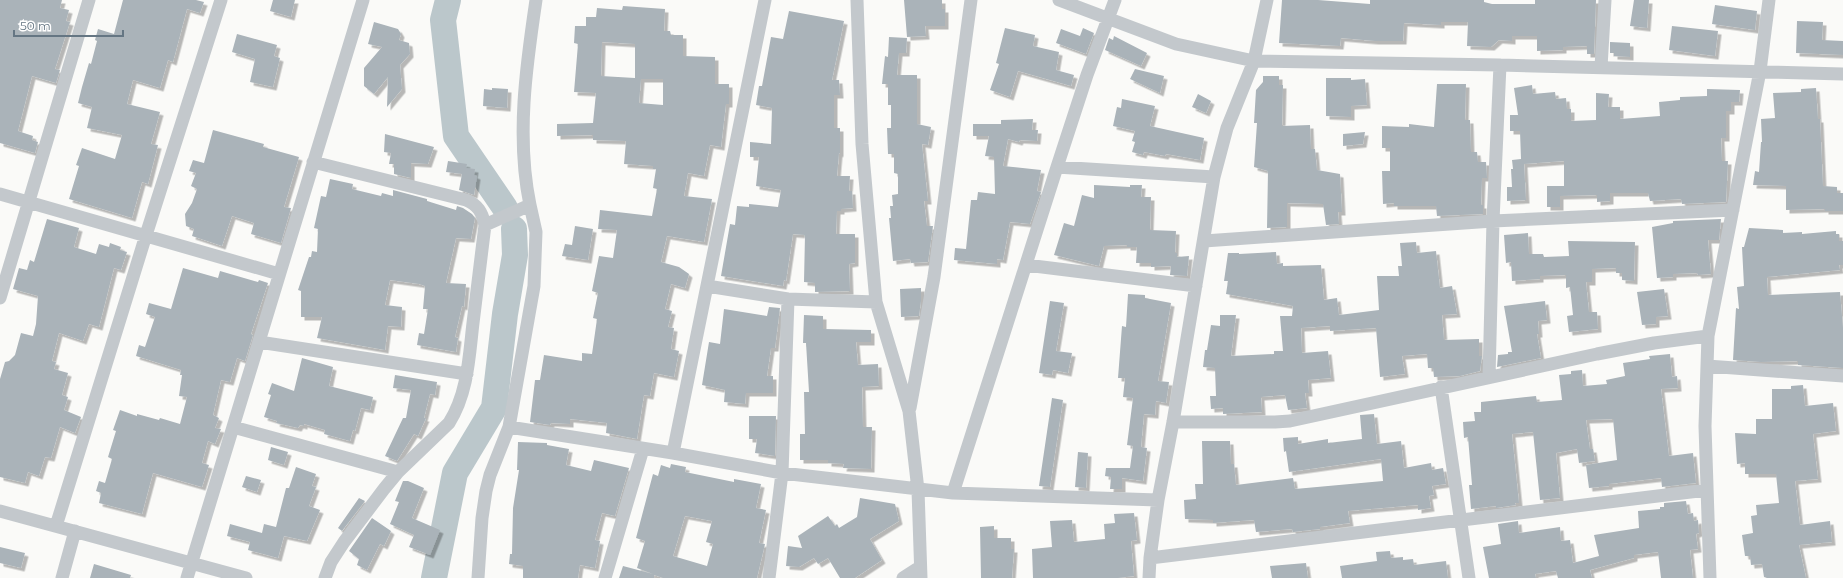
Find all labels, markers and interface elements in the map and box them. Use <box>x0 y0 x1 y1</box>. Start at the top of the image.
scale bar <box>14 12 123 38</box>
text: 50 m <box>20 18 51 33</box>

